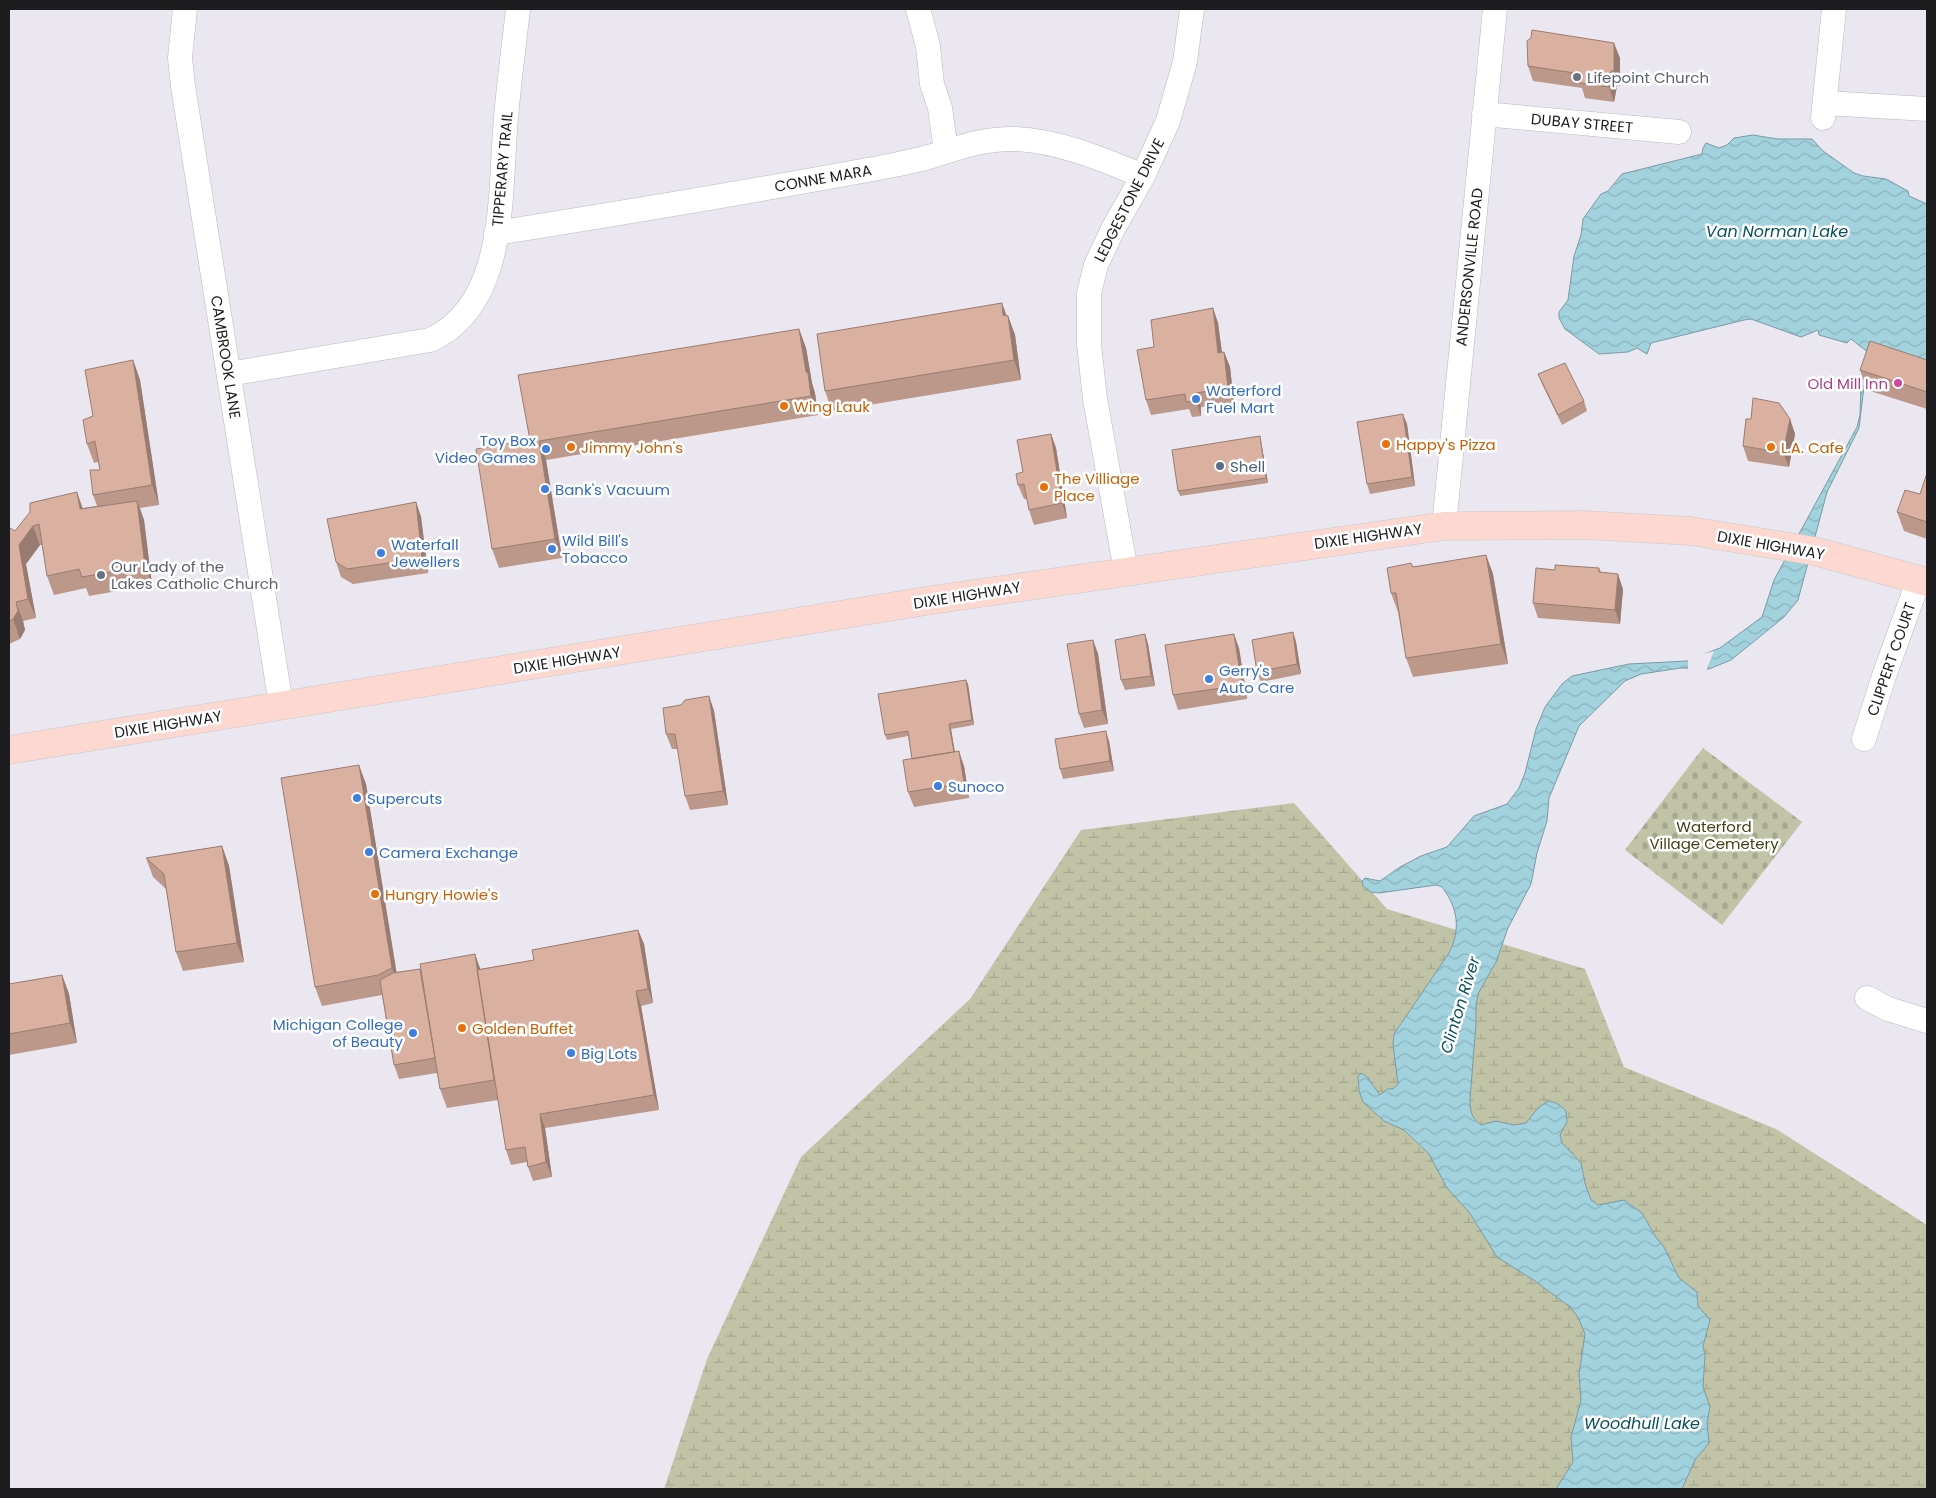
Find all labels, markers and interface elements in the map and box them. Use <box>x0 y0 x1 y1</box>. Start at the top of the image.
place label: Lifepoint Church <box>1587 67 1709 88</box>
marker: Lifepoint Church <box>1571 71 1583 83</box>
street label: DUBAY STREET <box>1530 108 1634 138</box>
street label: TIPPERARY TRAIL <box>487 110 518 227</box>
street label: LEDGESTONE DRIVE <box>1089 134 1169 266</box>
street label: CONNE MARA <box>773 159 873 197</box>
street label: ANDERSONVILLE ROAD <box>1450 187 1488 347</box>
water label: Van Norman Lake <box>1706 220 1848 243</box>
street label: CAMBROOK LANE <box>206 294 246 420</box>
place label: Old Mill Inn <box>1807 373 1888 394</box>
marker: Old Mill Inn <box>1892 377 1904 389</box>
place label: Waterford Fuel Mart <box>1206 380 1281 418</box>
marker: Waterford Fuel Mart <box>1190 393 1202 405</box>
place label: Wing Lauk <box>794 396 870 417</box>
marker: Wing Lauk <box>778 400 790 412</box>
place label: Toy Box Video Games <box>435 430 536 468</box>
place label: Happy's Pizza <box>1396 434 1496 455</box>
place label: Jimmy John's <box>581 437 683 458</box>
place label: L.A. Cafe <box>1781 437 1844 458</box>
marker: Happy's Pizza <box>1380 438 1392 450</box>
marker: Jimmy John's <box>565 441 577 453</box>
marker: L.A. Cafe <box>1765 441 1777 453</box>
marker: Toy Box Video Games <box>540 443 552 455</box>
place label: Shell <box>1230 456 1265 477</box>
marker: Shell <box>1214 460 1226 472</box>
place label: The Villiage Place <box>1054 468 1140 506</box>
place label: Bank's Vacuum <box>555 479 670 500</box>
marker: The Villiage Place <box>1038 481 1050 493</box>
marker: Bank's Vacuum <box>539 483 551 495</box>
street label: DIXIE HIGHWAY <box>1313 518 1423 554</box>
street label: DIXIE HIGHWAY <box>1716 525 1827 565</box>
place label: Wild Bill's Tobacco <box>562 530 629 568</box>
place label: Waterfall Jewellers <box>391 534 460 572</box>
marker: Wild Bill's Tobacco <box>546 543 558 555</box>
marker: Waterfall Jewellers <box>375 547 387 559</box>
place label: Our Lady of the Lakes Catholic Church <box>111 556 278 594</box>
marker: Our Lady of the Lakes Catholic Church <box>95 569 107 581</box>
street label: DIXIE HIGHWAY <box>912 576 1023 614</box>
street label: CLIPPERT COURT <box>1862 599 1920 719</box>
street label: DIXIE HIGHWAY <box>512 641 623 679</box>
place label: Gerry's Auto Care <box>1219 660 1294 698</box>
marker: Gerry's Auto Care <box>1203 673 1215 685</box>
street label: DIXIE HIGHWAY <box>113 705 224 743</box>
place label: Sunoco <box>948 776 1004 797</box>
marker: Sunoco <box>932 780 944 792</box>
place label: Supercuts <box>367 788 443 809</box>
marker: Supercuts <box>351 792 363 804</box>
park label: Waterford Village Cemetery <box>1649 816 1779 854</box>
place label: Camera Exchange <box>379 842 518 863</box>
marker: Camera Exchange <box>363 846 375 858</box>
place label: Hungry Howie's <box>385 884 498 905</box>
marker: Hungry Howie's <box>369 888 381 900</box>
water label: Clinton River <box>1434 953 1486 1056</box>
place label: Michigan College of Beauty <box>273 1014 404 1052</box>
place label: Golden Buffet <box>472 1018 573 1039</box>
marker: Golden Buffet <box>456 1022 468 1034</box>
marker: Michigan College of Beauty <box>407 1027 419 1039</box>
place label: Big Lots <box>581 1043 638 1064</box>
marker: Big Lots <box>565 1047 577 1059</box>
water label: Woodhull Lake <box>1584 1412 1700 1435</box>

